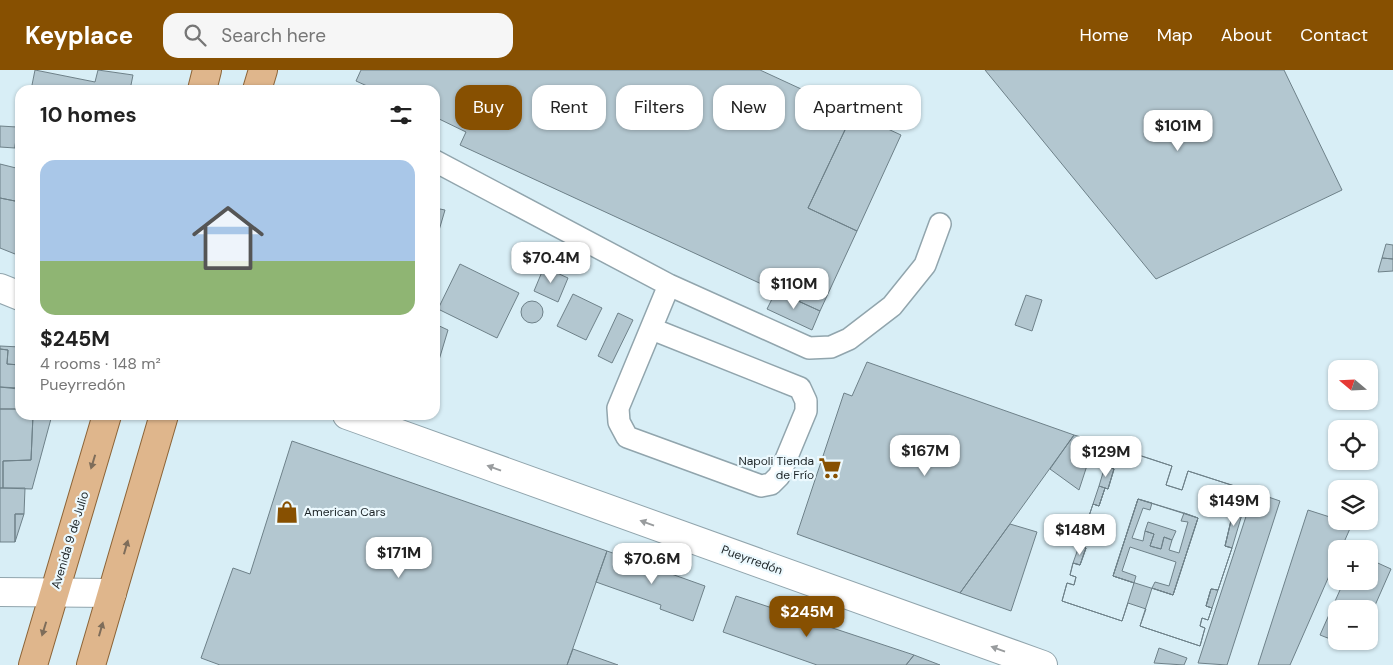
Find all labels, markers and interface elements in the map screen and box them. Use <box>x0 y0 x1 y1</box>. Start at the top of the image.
search box <box>163 13 513 58</box>
text: Keyplace <box>25 20 133 51</box>
icon: search <box>181 21 209 49</box>
text: Search here <box>221 23 326 48</box>
text: Home <box>1079 23 1129 47</box>
text: Map <box>1157 23 1193 47</box>
text: About <box>1221 23 1272 47</box>
text: Contact <box>1300 23 1368 47</box>
chip: Buy <box>455 85 522 130</box>
chip: Rent <box>532 85 606 130</box>
chip: Filters <box>616 85 703 130</box>
chip: New <box>713 85 785 130</box>
chip: Apartment <box>795 85 921 130</box>
text: 10 homes <box>40 101 137 129</box>
icon: filters <box>387 101 415 129</box>
pin: $101M <box>1143 109 1213 152</box>
text: $101M <box>1155 115 1201 136</box>
icon: home <box>183 193 273 283</box>
pin: $70.4M <box>510 242 592 284</box>
text: $70.4M <box>522 247 580 268</box>
pin: $110M <box>759 268 829 310</box>
text: $110M <box>771 273 817 294</box>
text: $245M <box>40 325 110 353</box>
text: 4 rooms · 148 m² <box>40 353 161 374</box>
north arrow <box>1328 360 1378 410</box>
map controls <box>1328 360 1378 650</box>
text: Pueyrredón <box>40 374 125 395</box>
button: locate <box>1328 420 1378 470</box>
pin: $167M <box>890 434 960 477</box>
pin: $129M <box>1071 436 1141 478</box>
text: $167M <box>901 440 949 461</box>
text: $129M <box>1082 441 1131 462</box>
place label: Napoli Tienda de Frío <box>738 453 814 483</box>
one-way arrow <box>89 454 97 469</box>
supermarket icon: Napoli Tienda de Frío <box>817 455 843 481</box>
one-way arrow <box>486 464 501 472</box>
button: layers <box>1328 480 1378 530</box>
pin: $149M <box>1199 484 1269 527</box>
street label: Avenida 9 de Julio <box>48 489 92 591</box>
text: $149M <box>1209 490 1259 511</box>
shop icon: American Cars <box>274 499 300 525</box>
place label: American Cars <box>304 504 386 520</box>
pin: $148M <box>1045 514 1115 556</box>
one-way arrow <box>639 519 654 527</box>
text: $148M <box>1055 519 1105 540</box>
pin: $171M <box>364 536 434 579</box>
one-way arrow <box>122 539 130 554</box>
button: + <box>1328 540 1378 590</box>
text: $171M <box>377 542 421 563</box>
pin: $70.6M <box>611 542 693 585</box>
street label: Pueyrredón <box>719 542 785 579</box>
text: $70.6M <box>624 548 680 569</box>
pin: $245M <box>772 596 842 638</box>
button: − <box>1328 600 1378 650</box>
text: $245M <box>780 601 834 622</box>
one-way arrow <box>39 621 47 636</box>
one-way arrow <box>98 622 106 637</box>
one-way arrow <box>990 644 1005 652</box>

